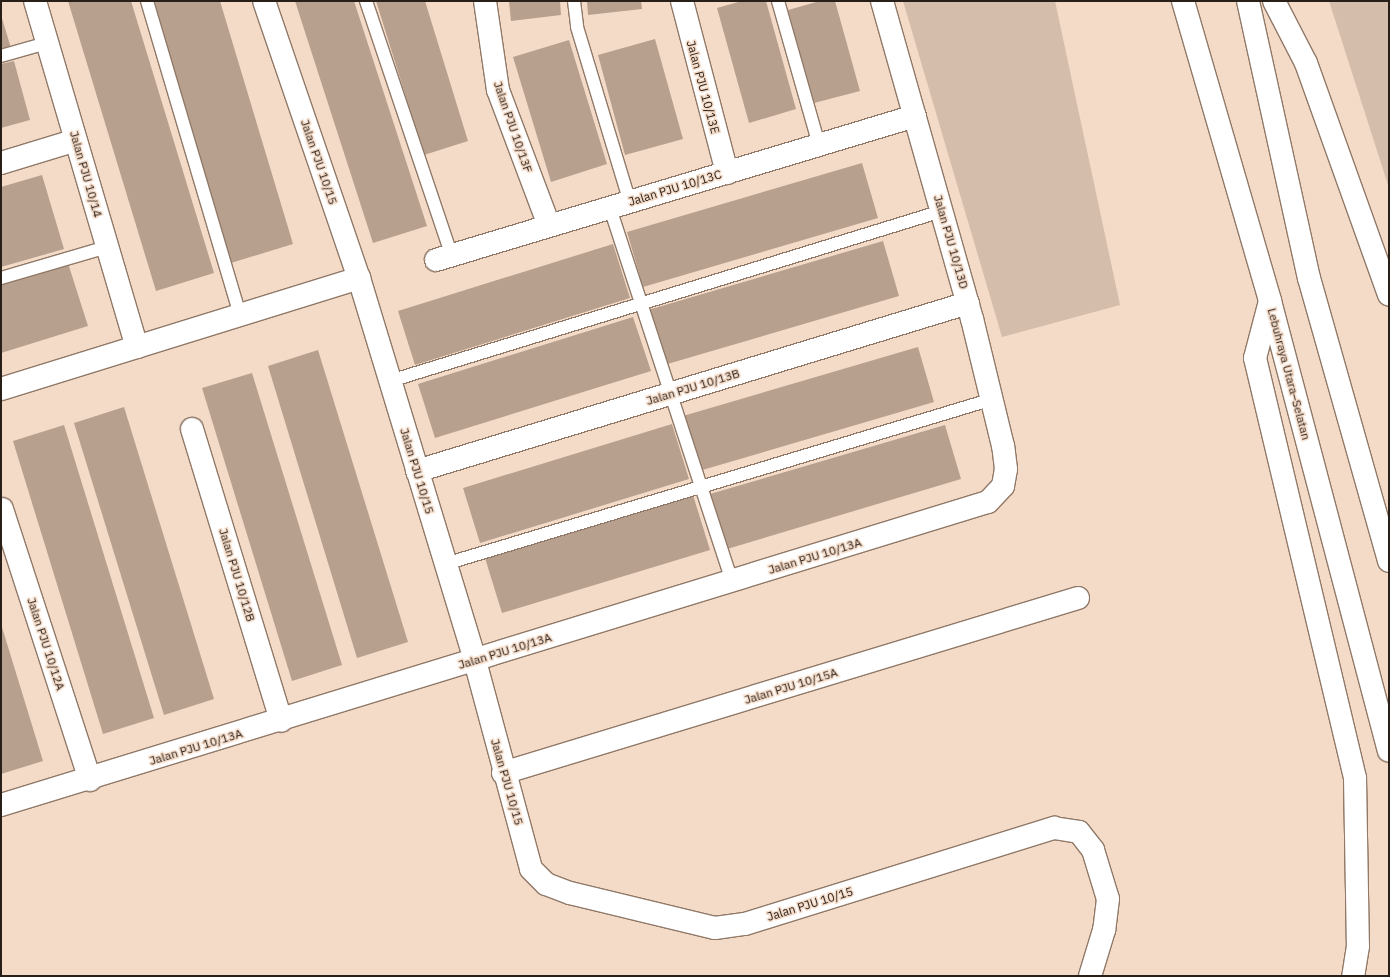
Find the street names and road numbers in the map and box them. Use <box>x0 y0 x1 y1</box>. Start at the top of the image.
street label: Jalan PJU 10/13E <box>684 39 722 135</box>
street label: Jalan PJU 10/13F <box>491 79 535 175</box>
street label: Jalan PJU 10/15 <box>298 118 340 206</box>
street label: Jalan PJU 10/14 <box>67 129 105 219</box>
street label: Jalan PJU 10/13C <box>627 167 723 209</box>
street label: Jalan PJU 10/13D <box>931 193 971 291</box>
street label: Lebuhraya Utara–Selatan <box>1264 307 1314 441</box>
street label: Jalan PJU 10/13B <box>645 366 741 408</box>
street label: Jalan PJU 10/15 <box>397 426 437 516</box>
street label: Jalan PJU 10/12B <box>216 527 258 623</box>
street label: Jalan PJU 10/13A <box>767 535 863 577</box>
street label: Jalan PJU 10/12A <box>24 596 68 692</box>
street label: Jalan PJU 10/13A <box>457 630 553 672</box>
street label: Jalan PJU 10/15A <box>743 665 839 707</box>
street label: Jalan PJU 10/13A <box>148 726 244 768</box>
street label: Jalan PJU 10/15 <box>488 737 526 827</box>
street label: Jalan PJU 10/15 <box>765 884 855 924</box>

